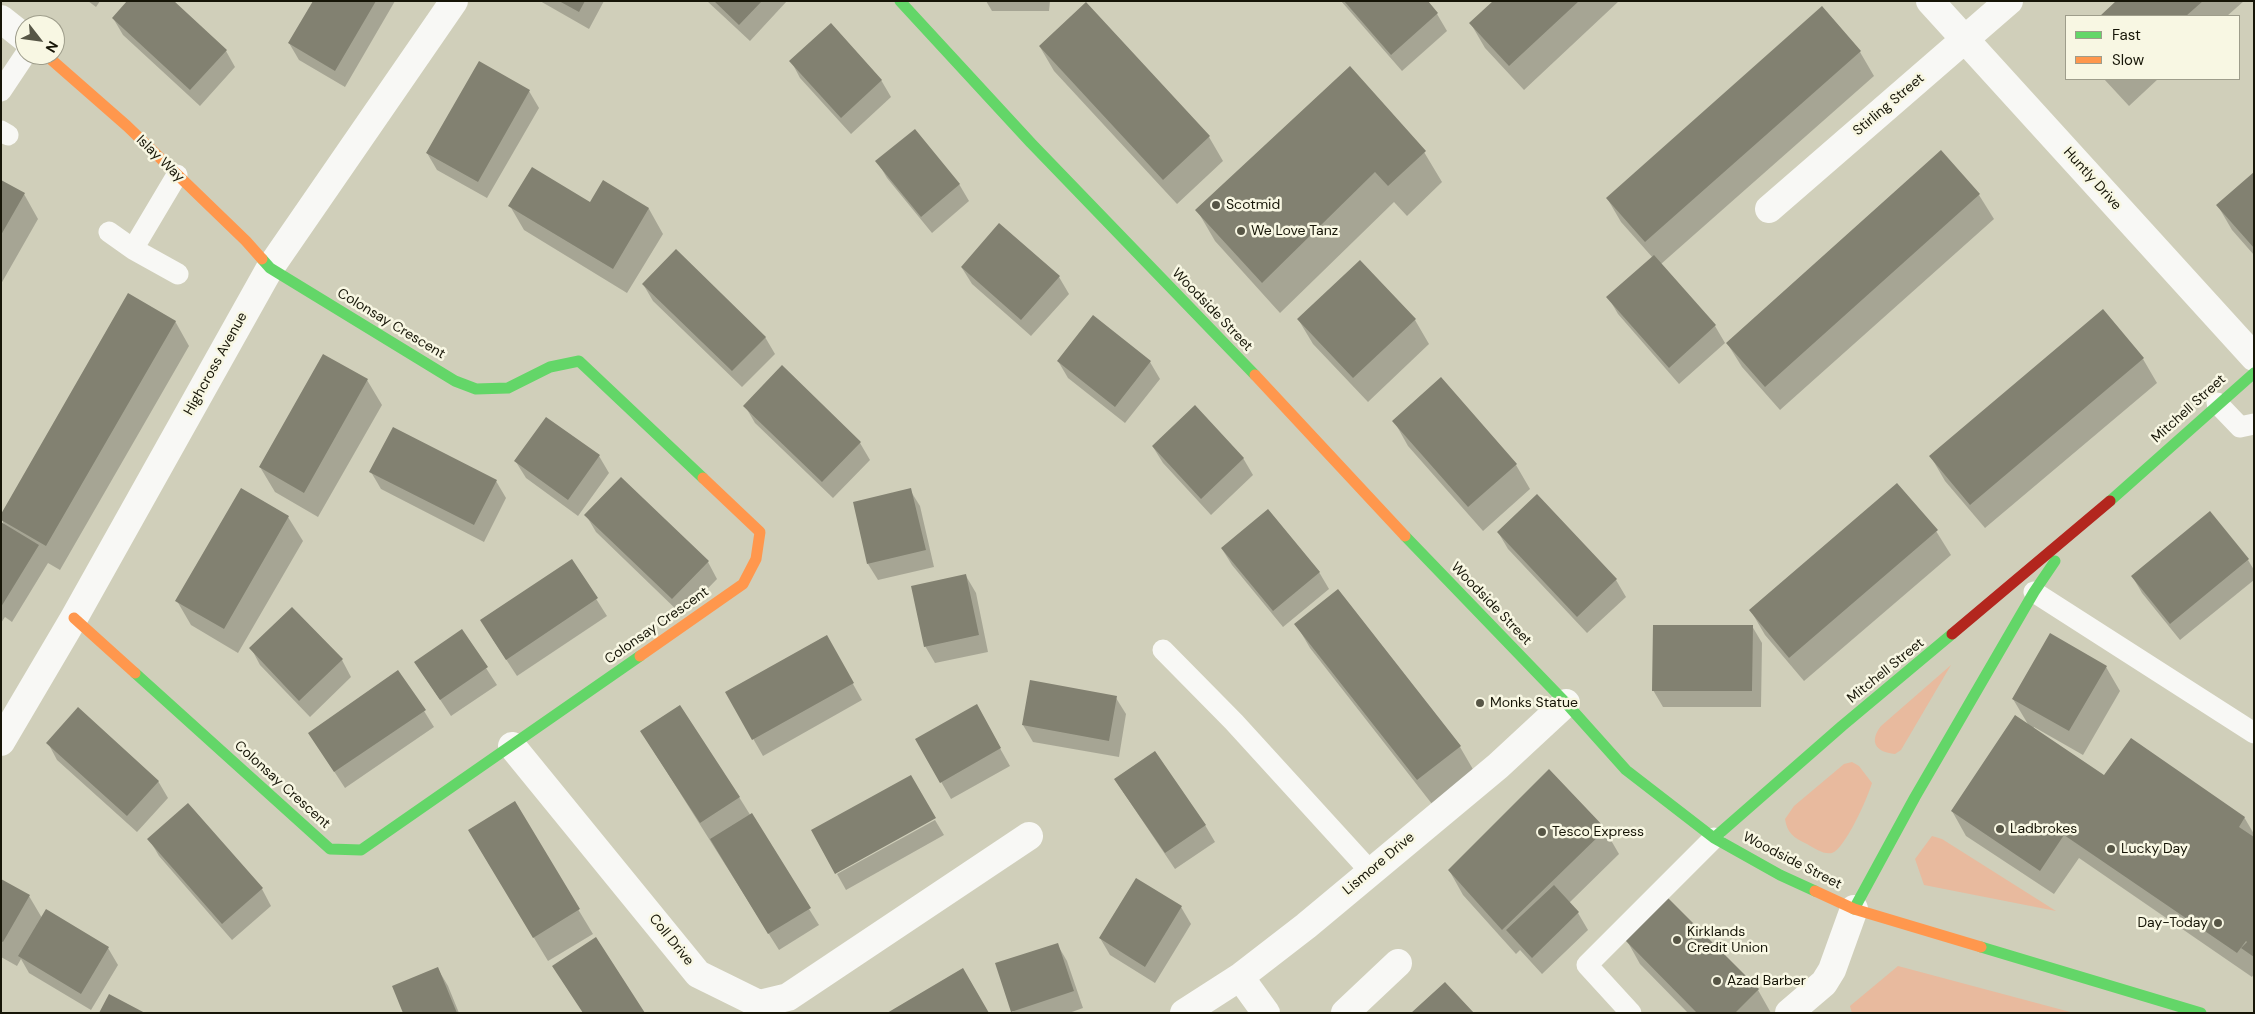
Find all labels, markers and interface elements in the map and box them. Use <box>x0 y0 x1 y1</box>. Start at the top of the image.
north arrow <box>15 15 65 65</box>
legend <box>2065 15 2240 80</box>
text: Fast <box>2112 25 2141 45</box>
text: N <box>42 38 62 56</box>
text: Slow <box>2112 50 2144 70</box>
street label: Stirling Street <box>1850 70 1928 140</box>
street label: Islay Way <box>132 132 188 186</box>
street label: Huntly Drive <box>2059 144 2125 214</box>
place label: Scotmid <box>1226 197 1280 213</box>
marker: Scotmid <box>1210 199 1222 211</box>
place label: We Love Tanz <box>1251 223 1338 239</box>
marker: We Love Tanz <box>1235 225 1247 237</box>
street label: Woodside Street <box>1168 265 1256 355</box>
street label: Colonsay Crescent <box>334 285 448 363</box>
street label: Highcross Avenue <box>181 309 251 419</box>
street label: Mitchell Street <box>2148 371 2230 447</box>
street label: Woodside Street <box>1447 559 1535 649</box>
street label: Colonsay Crescent <box>602 584 712 668</box>
street label: Mitchell Street <box>1844 635 1928 707</box>
place label: Monks Statue <box>1490 695 1578 711</box>
marker: Monks Statue <box>1474 697 1486 709</box>
street label: Colonsay Crescent <box>231 738 333 832</box>
place label: Ladbrokes <box>2010 821 2077 837</box>
marker: Ladbrokes <box>1994 823 2006 835</box>
place label: Tesco Express <box>1552 824 1644 840</box>
marker: Tesco Express <box>1536 826 1548 838</box>
street label: Lismore Drive <box>1340 829 1418 899</box>
street label: Woodside Street <box>1740 829 1844 893</box>
place label: Lucky Day <box>2121 841 2188 857</box>
marker: Lucky Day <box>2105 843 2117 855</box>
street label: Coll Drive <box>645 911 697 969</box>
place label: Day-Today <box>2137 915 2208 931</box>
marker: Day-Today <box>2212 917 2224 929</box>
place label: Kirklands Credit Union <box>1687 924 1768 956</box>
marker: Kirklands Credit Union <box>1671 934 1683 946</box>
place label: Azad Barber <box>1727 973 1806 989</box>
marker: Azad Barber <box>1711 975 1723 987</box>

